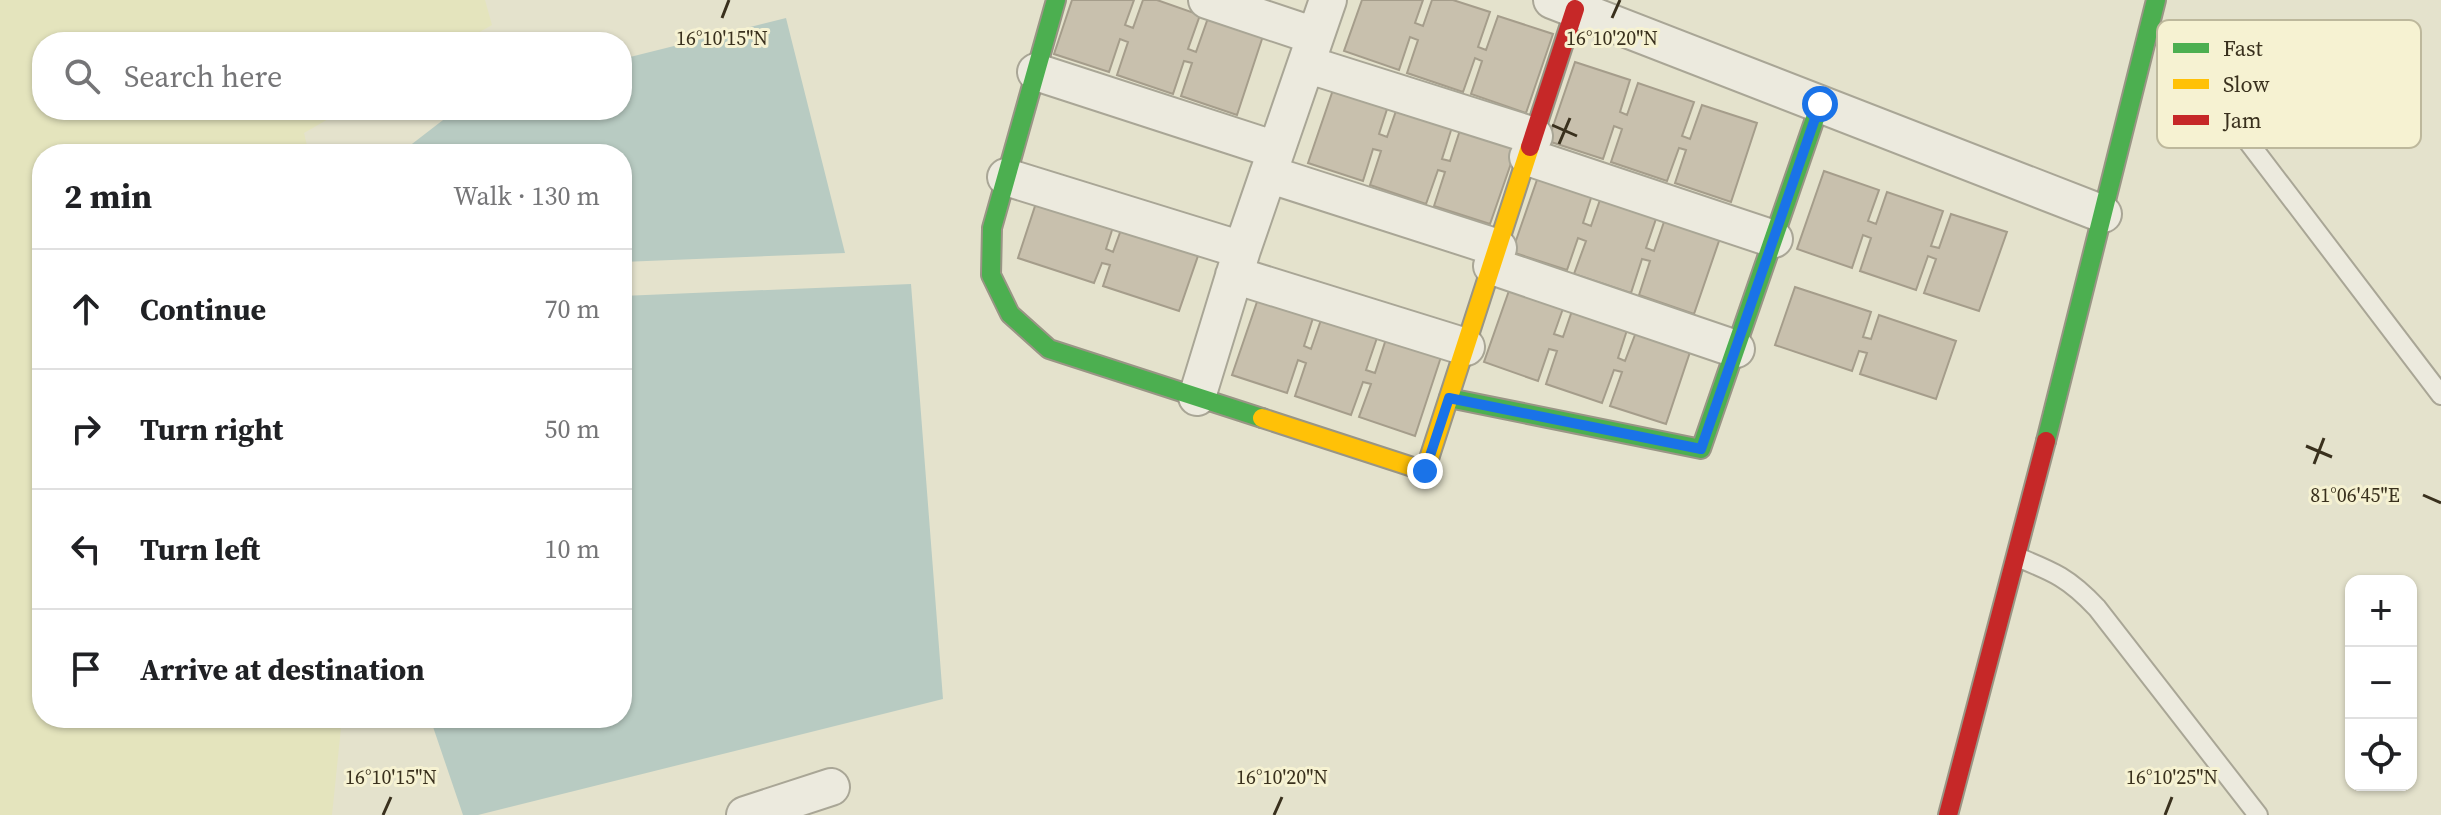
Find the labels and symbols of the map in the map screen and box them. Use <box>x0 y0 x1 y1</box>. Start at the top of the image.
legend <box>2157 20 2421 148</box>
text: 16°10'15"N <box>676 24 768 52</box>
text: 16°10'20"N <box>1566 24 1658 52</box>
text: Fast <box>2223 33 2264 63</box>
text: Slow <box>2223 69 2270 99</box>
route start <box>1802 86 1838 122</box>
text: Jam <box>2222 105 2262 135</box>
route end <box>1407 453 1443 489</box>
text: 81°06'45"E <box>2310 481 2400 509</box>
text: 16°10'15"N <box>345 763 437 791</box>
text: 16°10'20"N <box>1236 763 1328 791</box>
text: 16°10'25"N <box>2126 763 2218 791</box>

